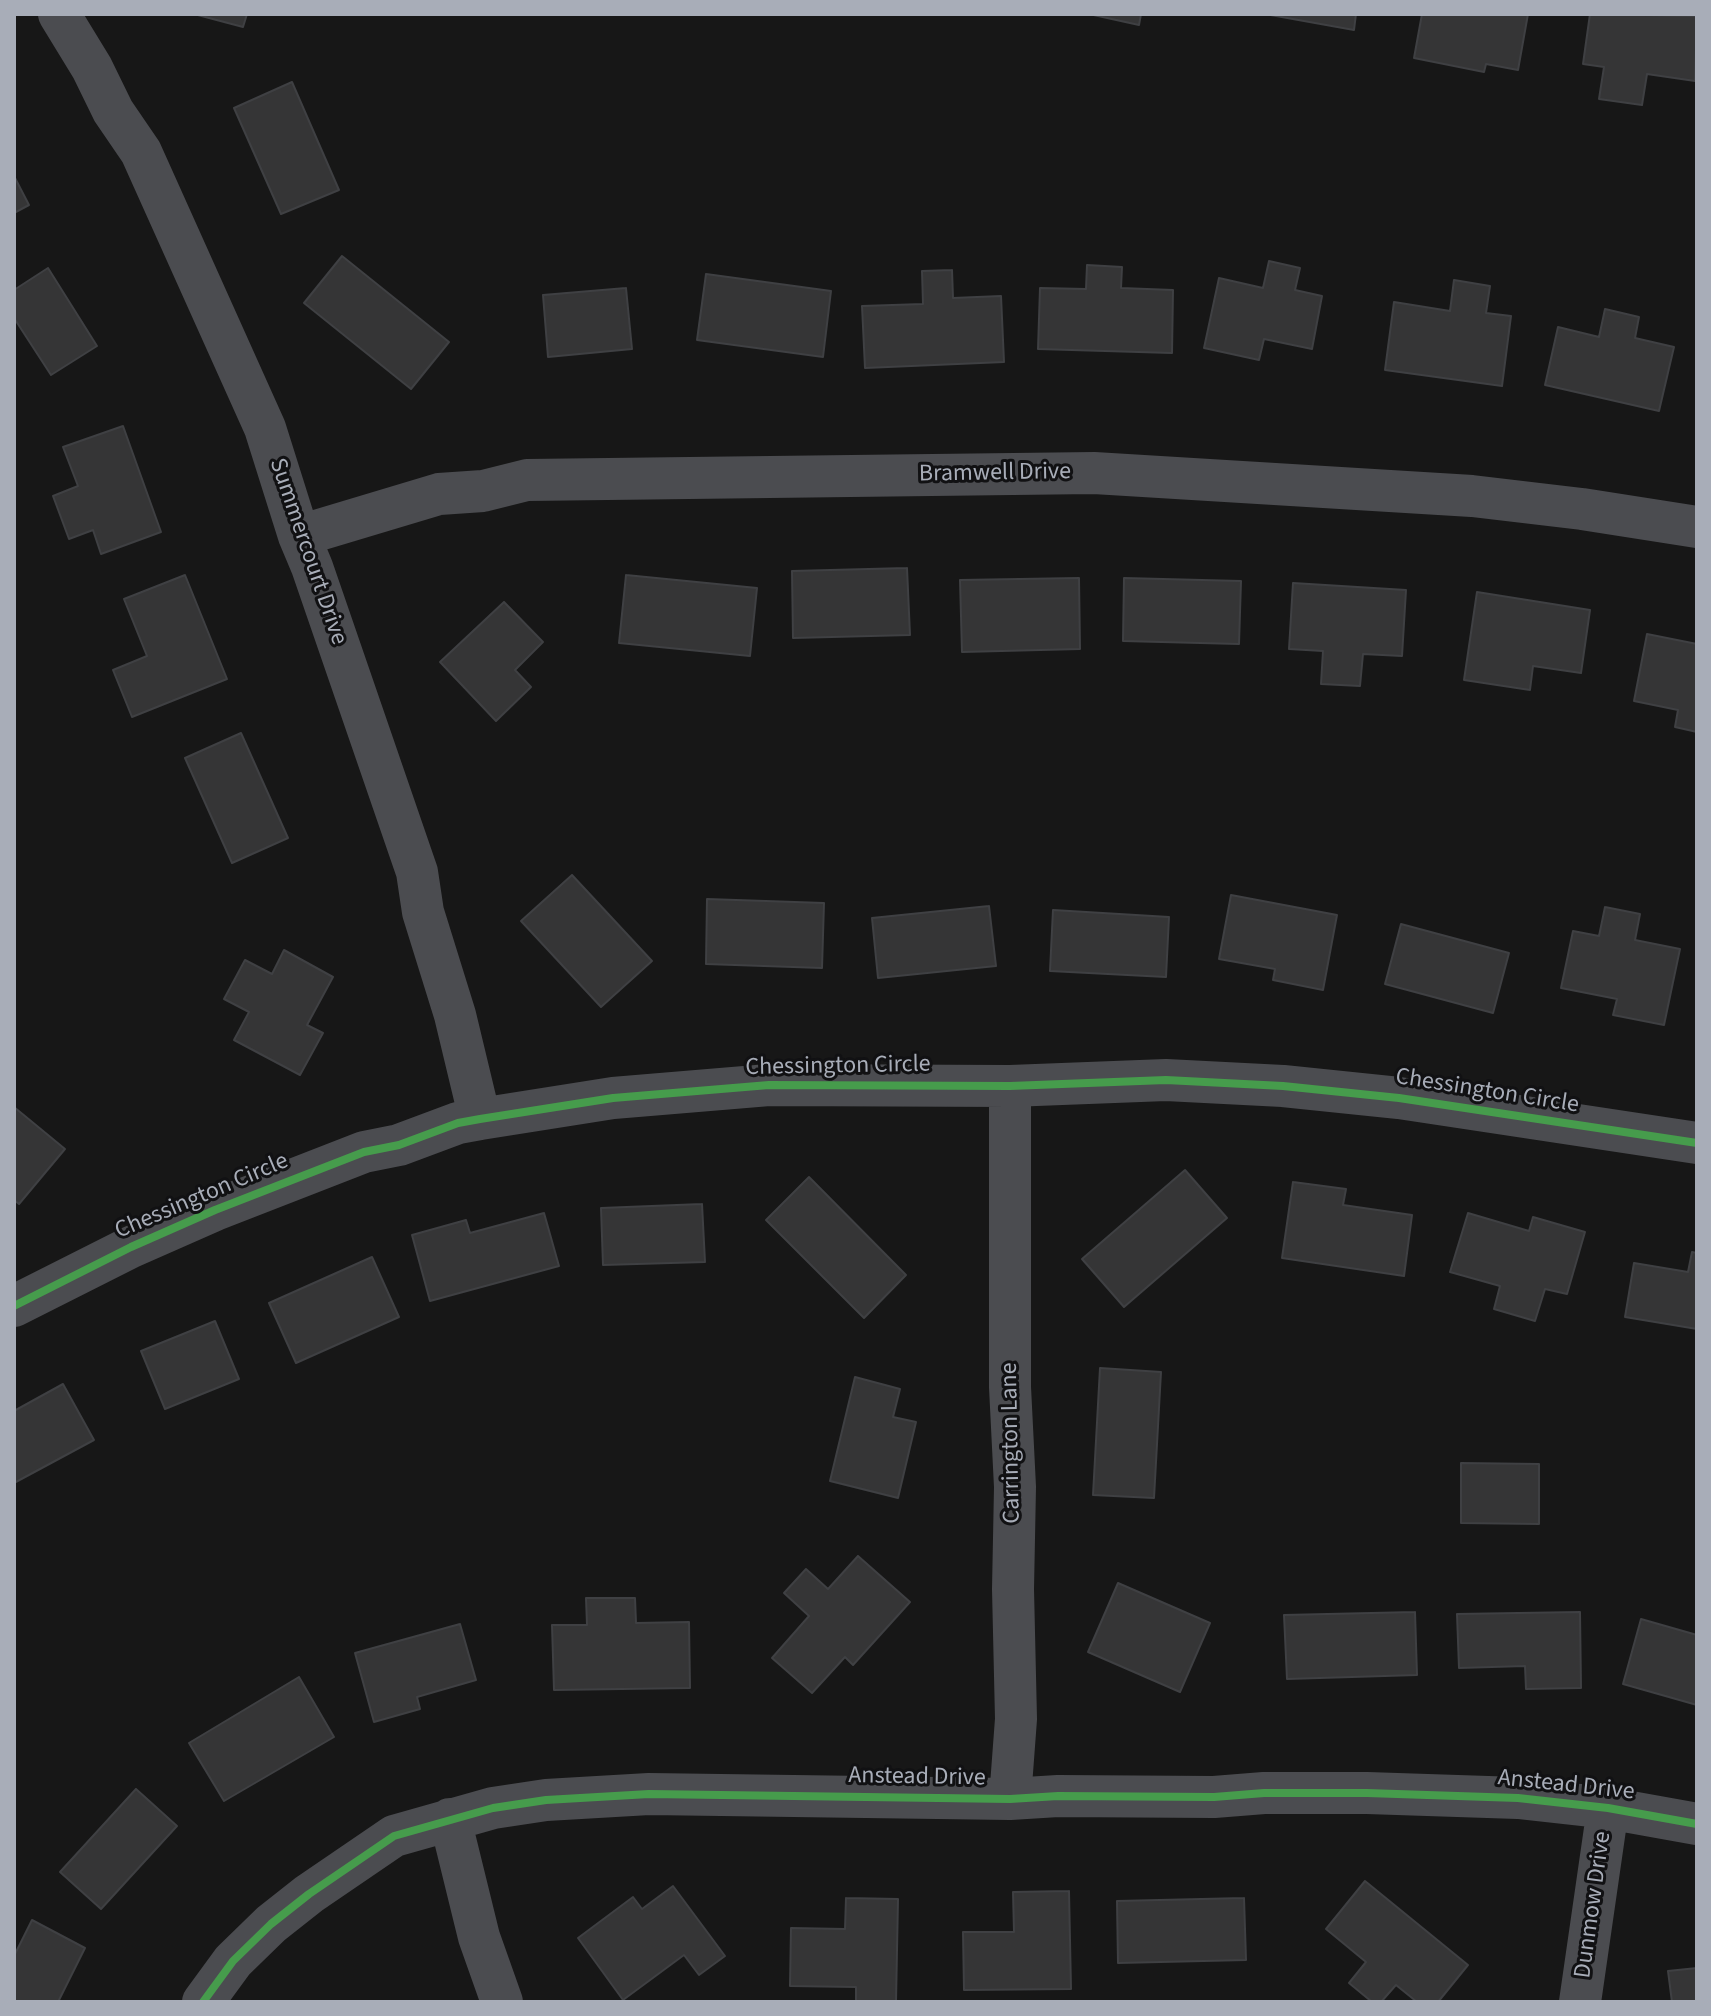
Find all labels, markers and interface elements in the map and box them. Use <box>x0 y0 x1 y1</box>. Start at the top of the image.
street label: Summercourt Drive <box>262 455 352 649</box>
street label: Bramwell Drive <box>919 458 1071 490</box>
street label: Chessington Circle <box>745 1051 931 1083</box>
street label: Chessington Circle <box>1393 1063 1581 1121</box>
street label: Chessington Circle <box>111 1148 293 1246</box>
street label: Carrington Lane <box>996 1362 1028 1524</box>
street label: Anstead Drive <box>848 1762 986 1794</box>
street label: Anstead Drive <box>1496 1765 1636 1807</box>
street label: Dunmow Drive <box>1569 1830 1619 1980</box>

